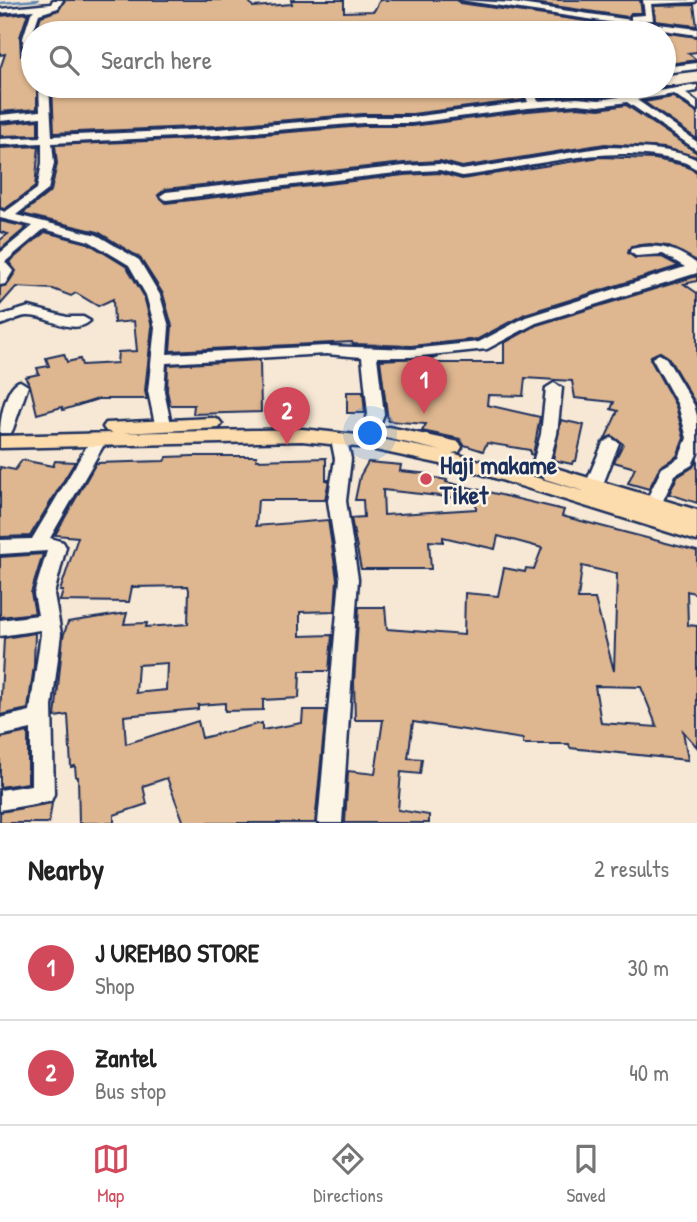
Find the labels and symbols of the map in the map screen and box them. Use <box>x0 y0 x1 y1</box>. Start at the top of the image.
pin: 1 <box>401 356 447 414</box>
pin: 2 <box>264 387 310 445</box>
your location <box>353 416 387 450</box>
place label: Haji makame Tiket <box>439 447 558 512</box>
marker: Haji makame Tiket <box>418 471 434 487</box>

